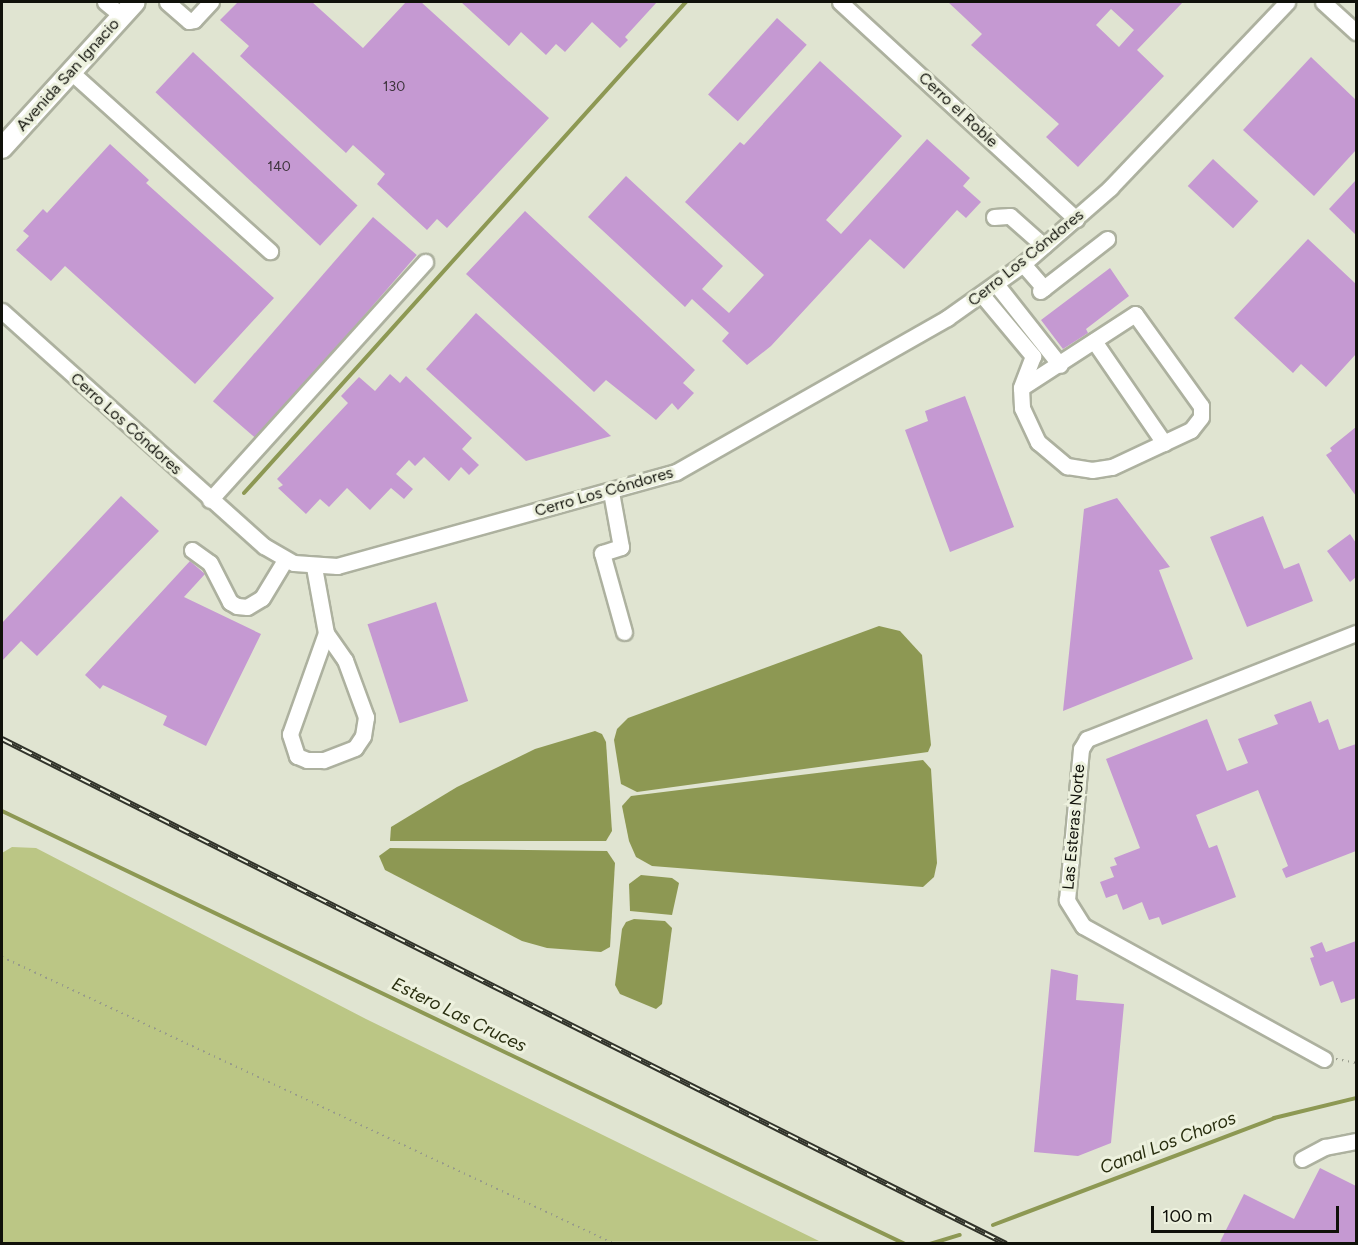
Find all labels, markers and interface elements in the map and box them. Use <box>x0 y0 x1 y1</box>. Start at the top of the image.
street label: Avenida San Ignacio <box>12 15 124 135</box>
street label: Cerro el Roble <box>914 68 1002 152</box>
house number: 130 <box>383 79 405 95</box>
house number: 140 <box>267 159 291 175</box>
street label: Cerro Los Cóndores <box>964 205 1088 311</box>
street label: Cerro Los Cóndores <box>66 369 186 479</box>
street label: Cerro Los Cóndores <box>532 463 676 521</box>
street label: Las Esteras Norte <box>1059 763 1089 891</box>
water label: Estero Las Cruces <box>388 973 530 1057</box>
water label: Canal Los Choros <box>1097 1107 1239 1179</box>
scale bar <box>1154 1194 1342 1232</box>
text: 100 m <box>1162 1205 1212 1227</box>

